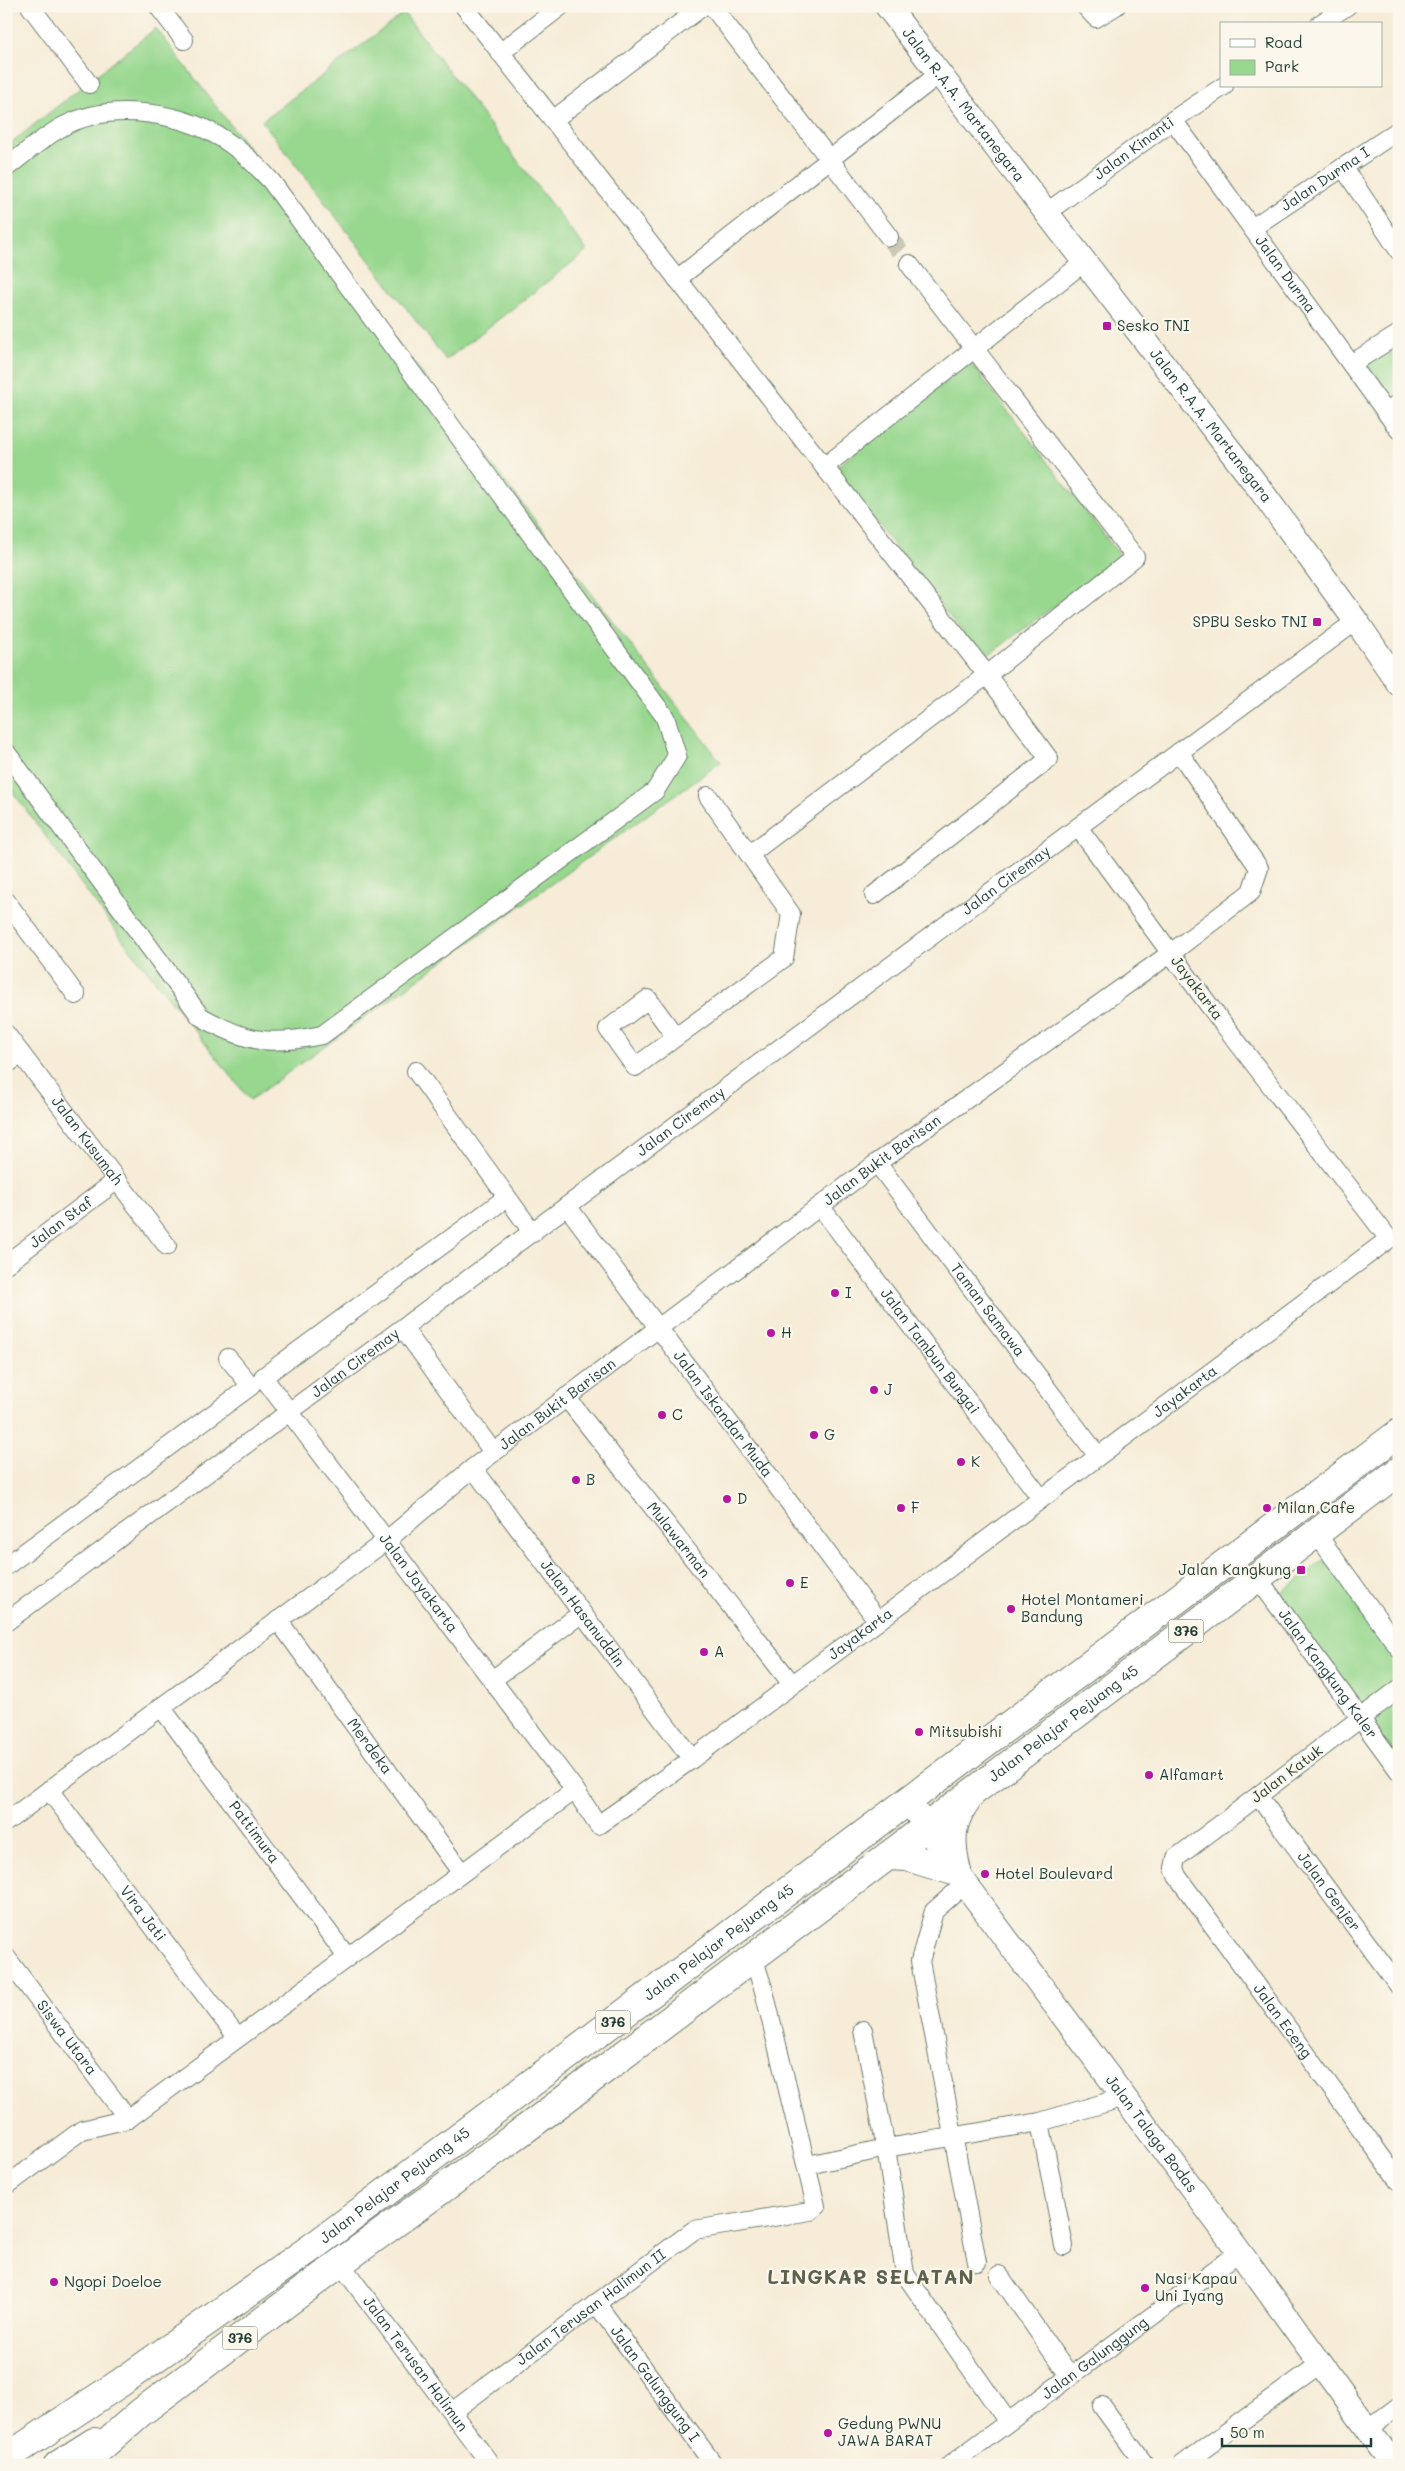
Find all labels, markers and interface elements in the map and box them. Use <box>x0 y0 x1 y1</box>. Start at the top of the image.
legend <box>1220 22 1382 88</box>
street label: Jalan R.A.A. Martanegara <box>898 23 1030 186</box>
text: Road <box>1265 32 1302 52</box>
text: Park <box>1265 56 1299 76</box>
street label: Jalan Kinanti <box>1089 112 1177 184</box>
street label: Jalan Durma I <box>1276 141 1373 215</box>
street label: Jalan Durma <box>1251 231 1321 317</box>
place label: Sesko TNI <box>1117 315 1190 335</box>
marker: Sesko TNI <box>1101 320 1113 332</box>
street label: Jalan R.A.A. Martanegara <box>1146 344 1277 506</box>
place label: SPBU Sesko TNI <box>1193 611 1307 631</box>
marker: SPBU Sesko TNI <box>1311 616 1323 628</box>
street label: Jalan Ciremay <box>957 840 1054 919</box>
street label: Jayakarta <box>1167 951 1229 1024</box>
street label: Jalan Ciremay <box>632 1081 728 1160</box>
street label: Jalan Kusumah <box>48 1092 128 1189</box>
street label: Jalan Bukit Barisan <box>819 1110 944 1209</box>
street label: Jalan Staf <box>25 1191 97 1252</box>
street label: Taman Samawa <box>947 1258 1030 1360</box>
place label: I <box>845 1282 852 1302</box>
street label: Jalan Tambun Bungai <box>877 1286 983 1418</box>
marker: I <box>829 1287 841 1299</box>
place label: H <box>781 1322 792 1342</box>
street label: Jalan Ciremay <box>307 1323 403 1401</box>
marker: H <box>765 1327 777 1339</box>
street label: Jalan Iskandar Muda <box>670 1346 778 1481</box>
street label: Jalan Bukit Barisan <box>495 1353 619 1454</box>
street label: Jayakarta <box>1148 1360 1221 1421</box>
place label: J <box>884 1381 892 1399</box>
marker: J <box>868 1384 880 1396</box>
place label: C <box>672 1404 683 1424</box>
marker: C <box>656 1409 668 1421</box>
place label: G <box>824 1424 835 1444</box>
marker: G <box>808 1429 820 1441</box>
place label: K <box>971 1451 980 1471</box>
marker: K <box>955 1456 967 1468</box>
place label: B <box>586 1469 595 1489</box>
marker: B <box>570 1474 582 1486</box>
place label: D <box>737 1488 747 1508</box>
marker: D <box>721 1493 733 1505</box>
street label: Mulawarman <box>643 1497 716 1581</box>
place label: F <box>911 1497 919 1517</box>
place label: Milan Cafe <box>1277 1497 1355 1517</box>
marker: F <box>895 1502 907 1514</box>
marker: Milan Cafe <box>1261 1502 1273 1514</box>
street label: Jalan Jayakarta <box>375 1529 463 1636</box>
street label: Jalan Hasanuddin <box>536 1555 630 1670</box>
place label: Jalan Kangkung <box>1179 1559 1291 1579</box>
marker: Jalan Kangkung <box>1295 1564 1307 1576</box>
place label: E <box>800 1572 809 1592</box>
marker: E <box>784 1577 796 1589</box>
place label: Hotel Montameri Bandung <box>1021 1589 1144 1626</box>
street label: Jayakarta <box>824 1603 896 1664</box>
marker: Hotel Montameri Bandung <box>1005 1603 1017 1615</box>
street label: Jalan Kangkung Kaler <box>1274 1604 1383 1742</box>
road number: 376 <box>1168 1620 1204 1642</box>
place label: A <box>714 1641 724 1661</box>
marker: A <box>698 1646 710 1658</box>
street label: Jalan Pelajar Pejuang 45 <box>984 1660 1142 1786</box>
street label: Merdeka <box>343 1713 398 1778</box>
place label: Mitsubishi <box>929 1721 1002 1741</box>
marker: Mitsubishi <box>913 1726 925 1738</box>
street label: Jalan Katuk <box>1246 1740 1326 1807</box>
place label: Alfamart <box>1159 1764 1224 1784</box>
marker: Alfamart <box>1143 1769 1155 1781</box>
street label: Pattimura <box>225 1796 285 1867</box>
street label: Jalan Genjer <box>1294 1847 1366 1935</box>
place label: Hotel Boulevard <box>995 1863 1113 1883</box>
marker: Hotel Boulevard <box>979 1868 991 1880</box>
street label: Jalan Pelajar Pejuang 45 <box>639 1879 797 2005</box>
street label: Vira Jati <box>116 1881 171 1945</box>
street label: Jalan Eceng <box>1250 1979 1317 2062</box>
street label: Siswa Utara <box>33 1996 102 2079</box>
road number: 376 <box>596 2010 630 2034</box>
street label: Jalan Talaga Bodas <box>1102 2070 1203 2196</box>
street label: Jalan Pelajar Pejuang 45 <box>315 2122 473 2247</box>
street label: Jalan Terusan Halimun II <box>512 2244 670 2369</box>
district label: LINGKAR SELATAN <box>767 2263 975 2289</box>
place label: Nasi Kapau Uni Iyang <box>1155 2268 1237 2305</box>
place label: Ngopi Doeloe <box>64 2271 162 2291</box>
marker: Ngopi Doeloe <box>48 2276 60 2288</box>
marker: Nasi Kapau Uni Iyang <box>1139 2282 1151 2294</box>
street label: Jalan Terusan Halimun <box>359 2292 473 2435</box>
street label: Jalan Galunggung <box>1037 2311 1152 2403</box>
street label: Jalan Galunggung I <box>607 2321 705 2446</box>
road number: 376 <box>222 2326 258 2350</box>
place label: Gedung PWNU JAWA BARAT <box>838 2413 941 2450</box>
scale bar <box>1222 2416 1371 2448</box>
text: 50 m <box>1230 2422 1265 2442</box>
marker: Gedung PWNU JAWA BARAT <box>822 2427 834 2439</box>

